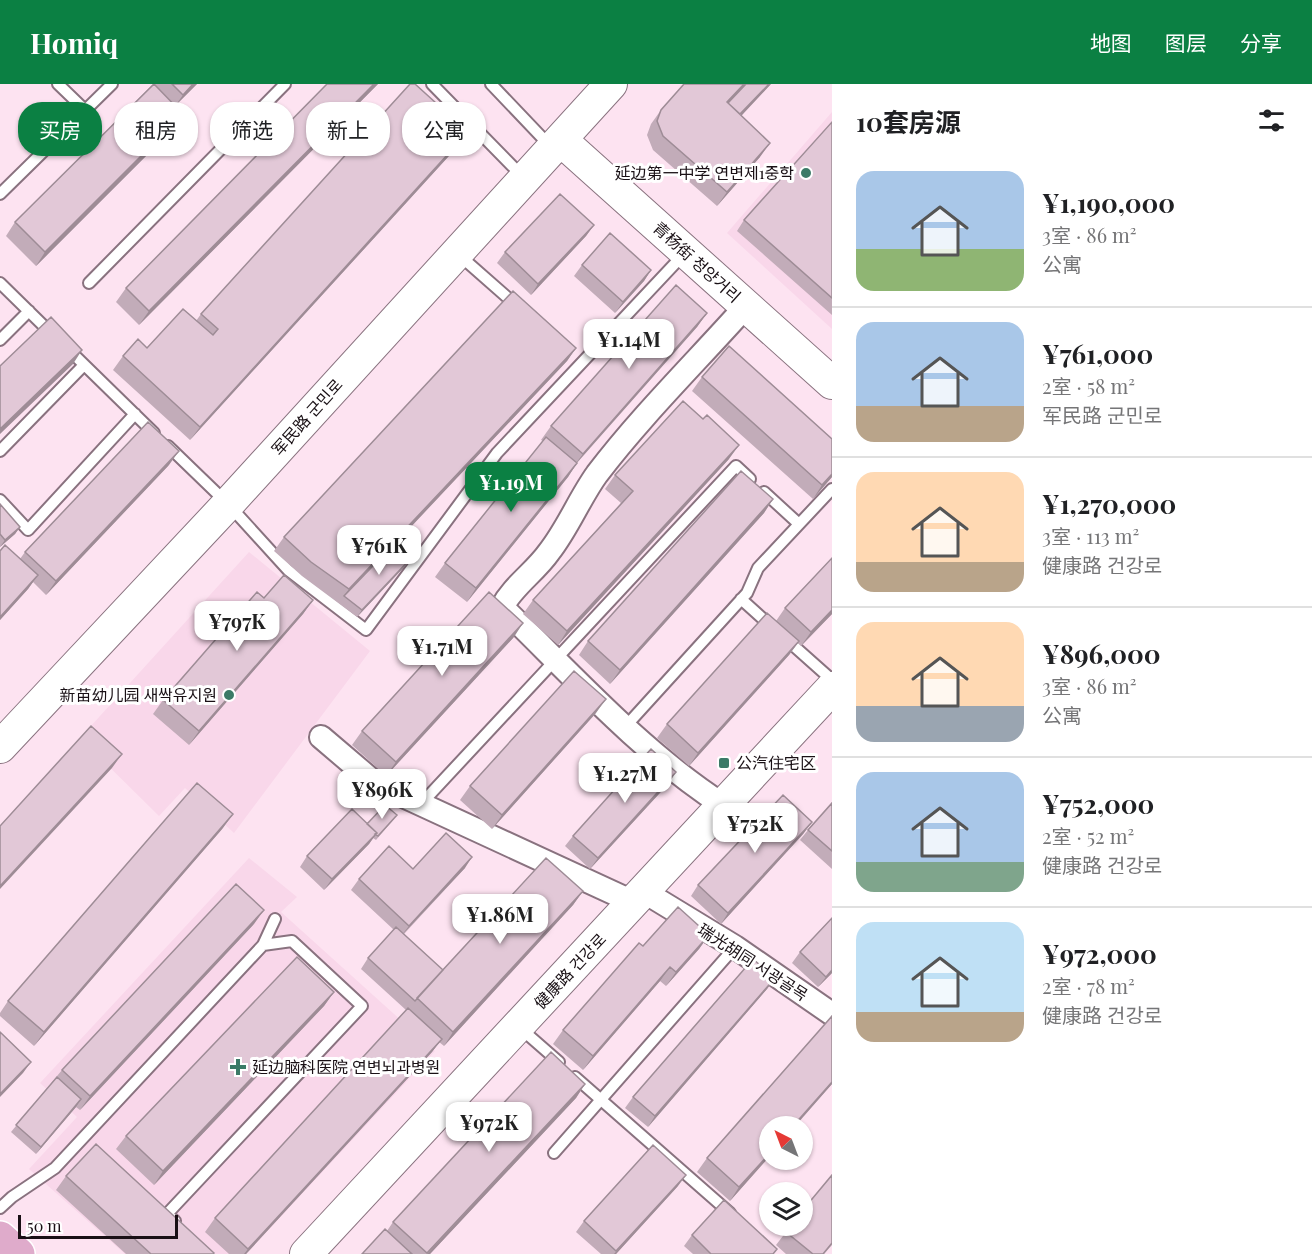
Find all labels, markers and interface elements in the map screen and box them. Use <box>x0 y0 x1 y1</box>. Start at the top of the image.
text: Homiq <box>30 24 118 61</box>
text: 地图 <box>1090 28 1132 56</box>
text: 图层 <box>1165 28 1207 56</box>
text: 分享 <box>1240 28 1282 56</box>
chip: 买房 <box>18 102 102 156</box>
chip: 租房 <box>114 102 198 156</box>
chip: 筛选 <box>210 102 294 156</box>
chip: 新上 <box>306 102 390 156</box>
chip: 公寓 <box>402 102 486 156</box>
text: 10套房源 <box>856 104 961 139</box>
icon: filters <box>1255 104 1288 137</box>
place label: 延边第一中学 연변제1중학 <box>614 162 794 183</box>
marker: 延边第一中学 연변제1중학 <box>799 166 813 180</box>
text: ¥1,190,000 <box>1042 185 1175 220</box>
icon: home <box>904 195 976 267</box>
street label: 青杨街 청양거리 <box>649 217 746 307</box>
text: 3室 · 86 m² <box>1042 221 1137 248</box>
text: 公寓 <box>1042 250 1082 277</box>
pin: ¥1.14M <box>580 319 678 370</box>
text: ¥1.14M <box>597 325 661 352</box>
text: ¥761,000 <box>1042 336 1153 371</box>
icon: home <box>904 346 976 418</box>
text: 2室 · 58 m² <box>1042 372 1135 399</box>
street label: 军民路 군민로 <box>267 374 347 459</box>
text: 军民路 군민로 <box>1042 401 1162 428</box>
pin: ¥1.19M <box>462 462 560 513</box>
text: ¥1.19M <box>479 468 543 495</box>
text: ¥1,270,000 <box>1042 486 1176 521</box>
icon: home <box>904 496 976 568</box>
text: 3室 · 113 m² <box>1042 522 1139 549</box>
pin: ¥761K <box>337 525 421 576</box>
text: ¥761K <box>351 531 407 558</box>
text: 健康路 건강로 <box>1042 551 1162 578</box>
pin: ¥797K <box>195 601 279 652</box>
text: ¥797K <box>208 607 266 634</box>
pin: ¥1.71M <box>393 626 491 677</box>
text: ¥1.71M <box>411 632 473 659</box>
text: ¥896,000 <box>1042 636 1161 671</box>
icon: home <box>904 646 976 718</box>
text: 3室 · 86 m² <box>1042 672 1137 699</box>
place label: 新苗幼儿园 새싹유지원 <box>59 684 217 705</box>
marker: 新苗幼儿园 새싹유지원 <box>222 688 236 702</box>
text: 公寓 <box>1042 701 1082 728</box>
place label: 公汽住宅区 <box>736 752 816 773</box>
pin: ¥1.27M <box>576 753 674 804</box>
marker: 公汽住宅区 <box>717 756 731 770</box>
text: ¥1.27M <box>593 759 657 786</box>
pin: ¥896K <box>340 769 424 820</box>
text: ¥896K <box>351 775 413 802</box>
text: ¥752,000 <box>1042 786 1154 821</box>
icon: home <box>904 796 976 868</box>
pin: ¥752K <box>713 803 797 854</box>
text: ¥752K <box>727 809 783 836</box>
text: 2室 · 52 m² <box>1042 822 1134 849</box>
text: 健康路 건강로 <box>1042 851 1162 878</box>
pin: ¥1.86M <box>451 894 549 945</box>
text: ¥1.86M <box>466 900 534 927</box>
street label: 瑞光胡同 서광골목 <box>694 918 812 1005</box>
street label: 健康路 건강로 <box>529 928 610 1013</box>
text: ¥972,000 <box>1042 936 1157 971</box>
icon: home <box>904 946 976 1018</box>
text: 2室 · 78 m² <box>1042 972 1135 999</box>
text: 健康路 건강로 <box>1042 1001 1162 1028</box>
place label: 延边脑科医院 연변뇌과병원 <box>252 1056 440 1077</box>
marker: 延边脑科医院 연변뇌과병원 <box>229 1058 247 1076</box>
pin: ¥972K <box>447 1102 531 1153</box>
text: ¥972K <box>460 1108 518 1135</box>
north arrow <box>759 1116 813 1170</box>
map controls <box>759 1116 813 1236</box>
button: layers <box>759 1182 813 1236</box>
scale bar <box>18 1212 178 1240</box>
text: 50 m <box>27 1215 61 1236</box>

